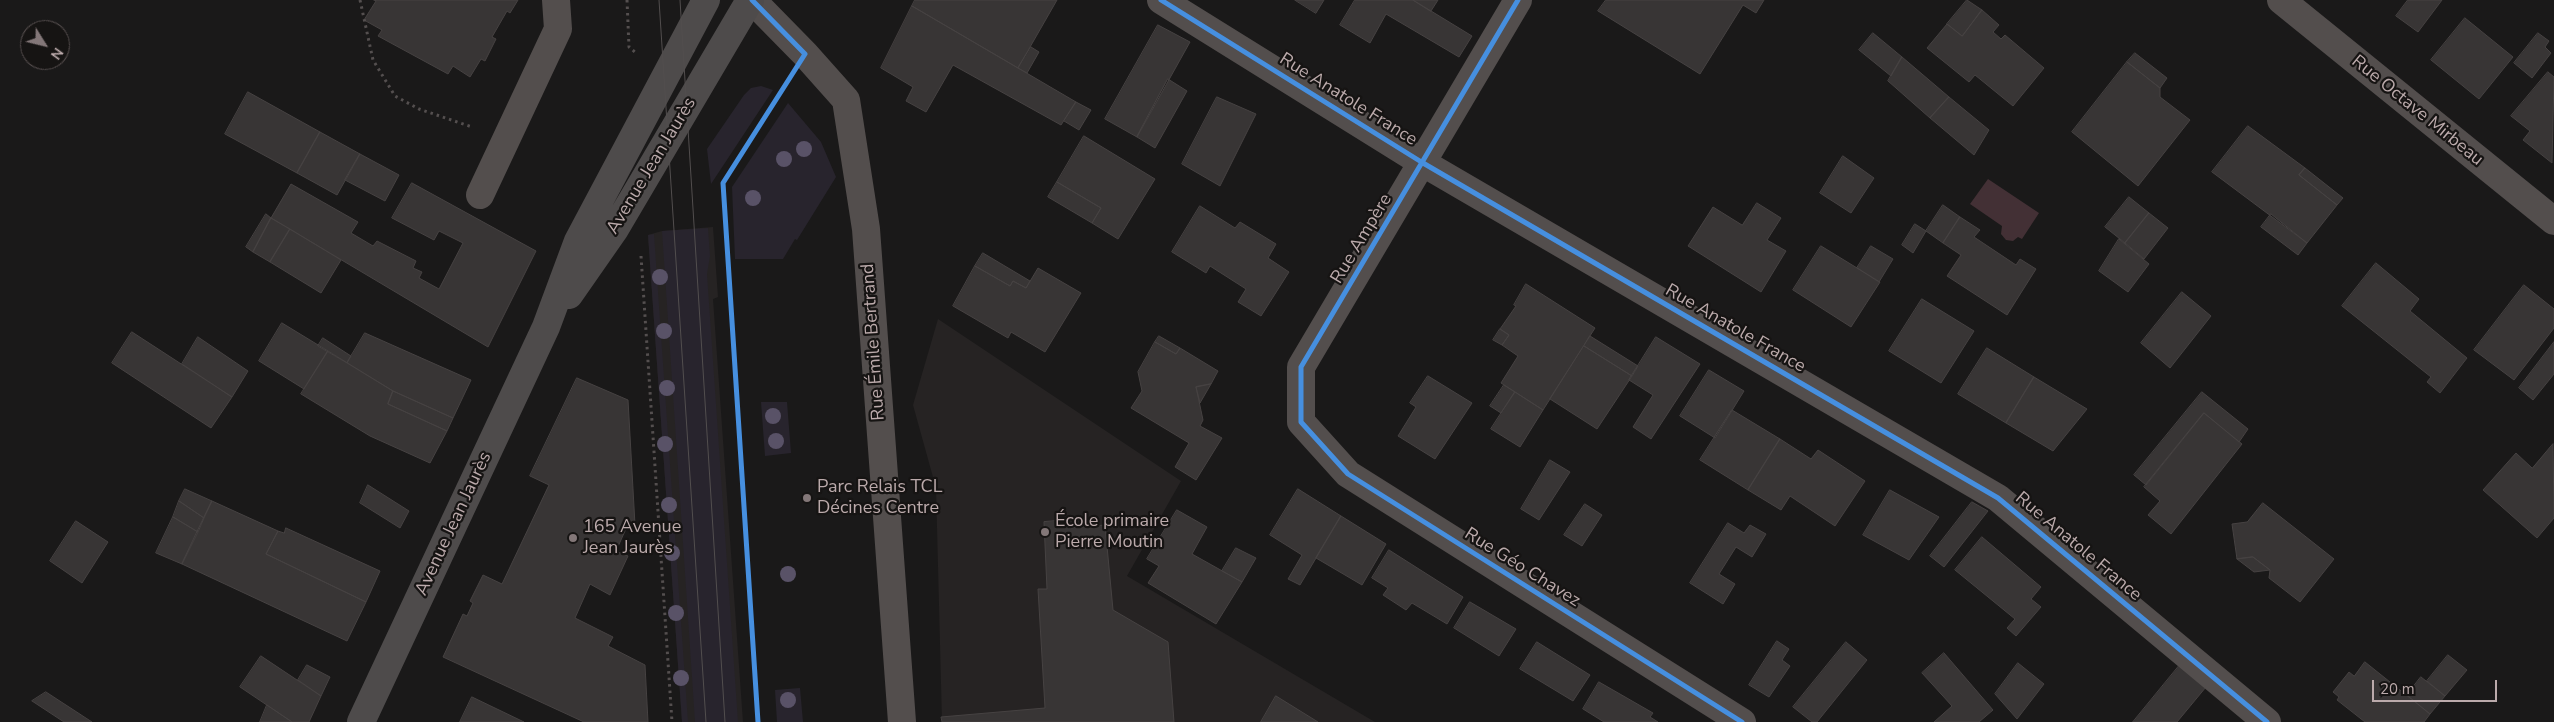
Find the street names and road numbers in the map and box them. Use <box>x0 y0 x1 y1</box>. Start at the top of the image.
street label: Rue Anatole France <box>1275 49 1421 151</box>
street label: Rue Octave Mirbeau <box>2347 51 2487 171</box>
street label: Avenue Jean Jaurès <box>603 94 701 238</box>
street label: Rue Ampère <box>1327 190 1397 288</box>
street label: Rue Émile Bertrand <box>858 263 890 421</box>
street label: Rue Anatole France <box>1661 280 1809 378</box>
street label: Avenue Jean Jaurès <box>411 449 497 599</box>
street label: Rue Anatole France <box>2010 488 2146 606</box>
street label: Rue Géo Chavez <box>1460 524 1584 612</box>

